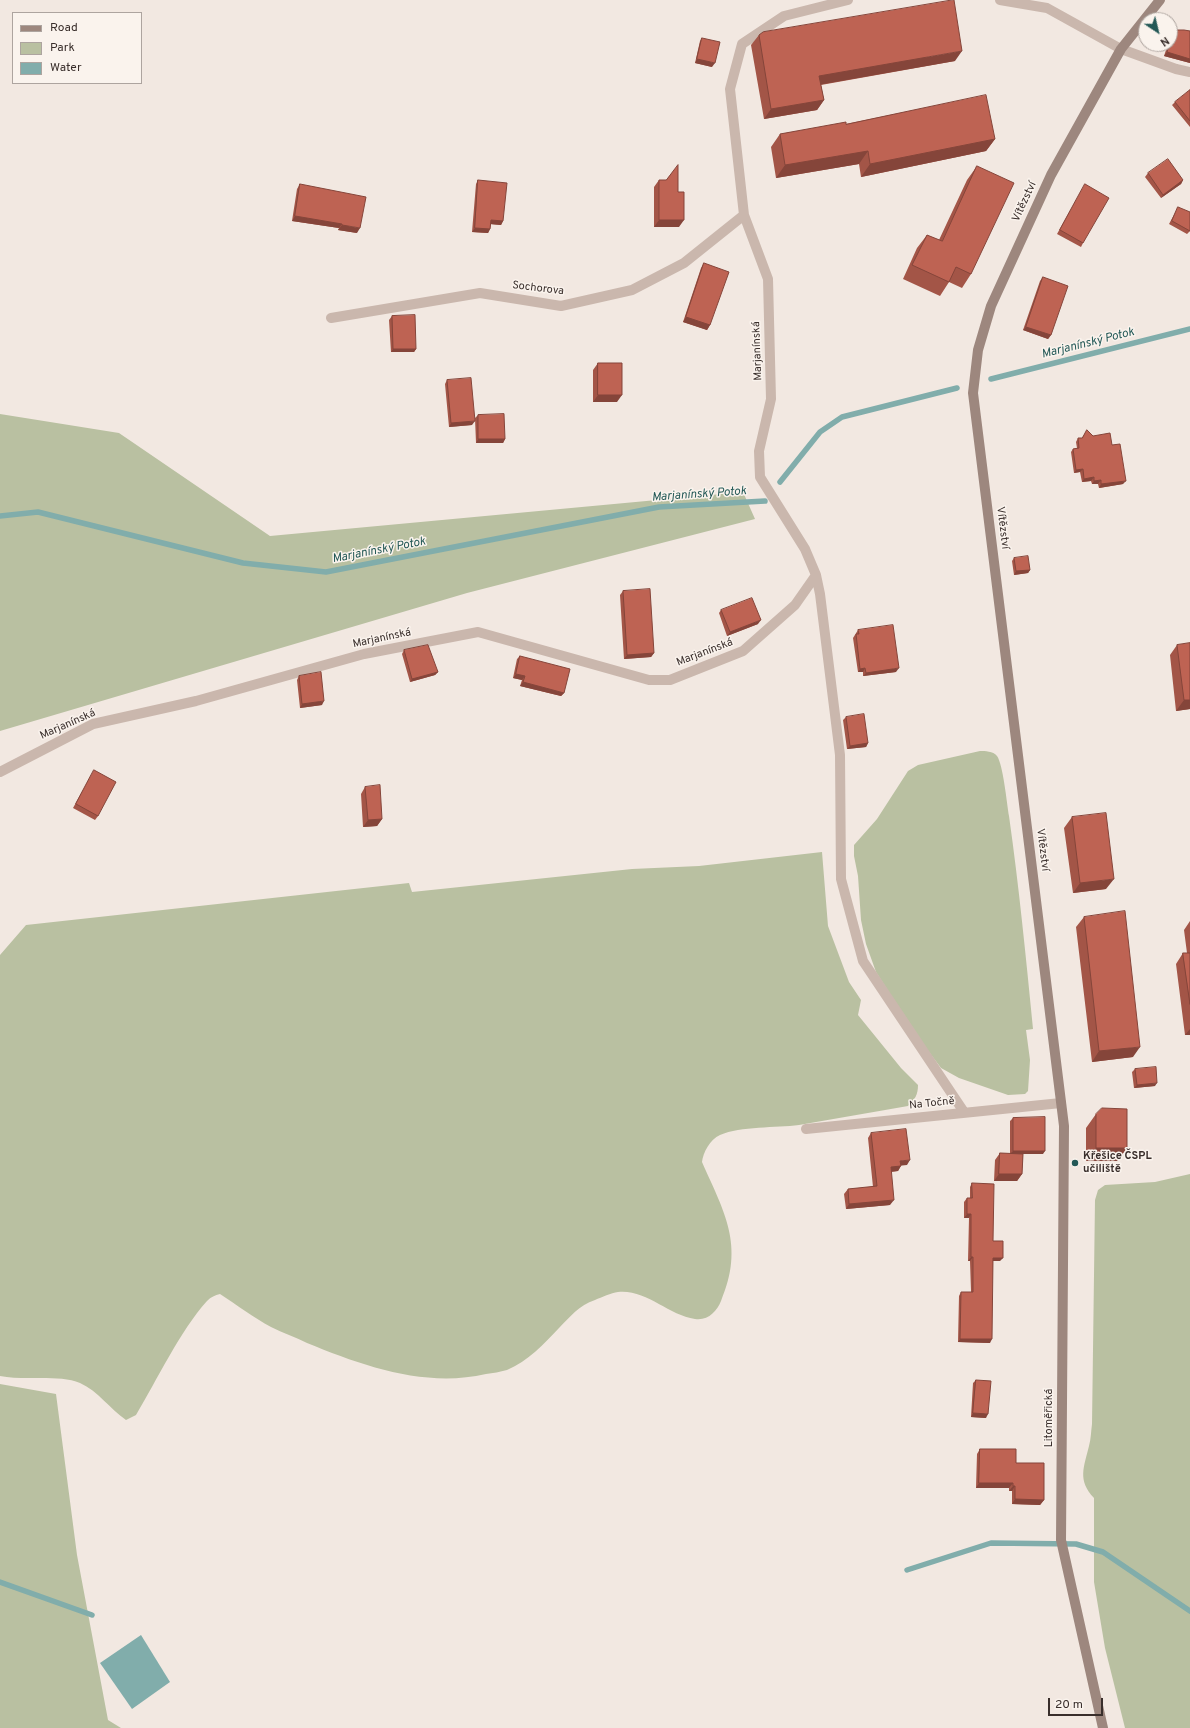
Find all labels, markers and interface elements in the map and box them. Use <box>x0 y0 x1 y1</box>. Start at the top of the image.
legend <box>12 12 142 84</box>
north arrow <box>1138 12 1178 52</box>
text: Road <box>50 20 78 36</box>
text: N <box>1157 33 1172 49</box>
text: Park <box>50 40 75 56</box>
text: Water <box>50 60 82 76</box>
street label: Vítězství <box>1010 180 1040 224</box>
street label: Sochorova <box>511 279 565 299</box>
street label: Marjanínská <box>750 321 766 381</box>
water label: Marjanínský Potok <box>1040 326 1136 362</box>
water label: Marjanínský Potok <box>651 485 747 505</box>
street label: Vítězství <box>993 506 1011 550</box>
water label: Marjanínský Potok <box>331 535 427 567</box>
street label: Marjanínská <box>352 626 412 652</box>
street label: Marjanínská <box>675 636 735 670</box>
street label: Marjanínská <box>38 707 98 743</box>
street label: Vítězství <box>1033 828 1051 872</box>
street label: Na Točně <box>909 1095 955 1113</box>
place label: Křešice ČSPL učiliště <box>1083 1150 1152 1176</box>
marker: Křešice ČSPL učiliště <box>1070 1158 1080 1168</box>
street label: Litoměřická <box>1043 1389 1057 1447</box>
scale bar <box>1050 1690 1105 1716</box>
text: 20 m <box>1055 1697 1083 1713</box>

